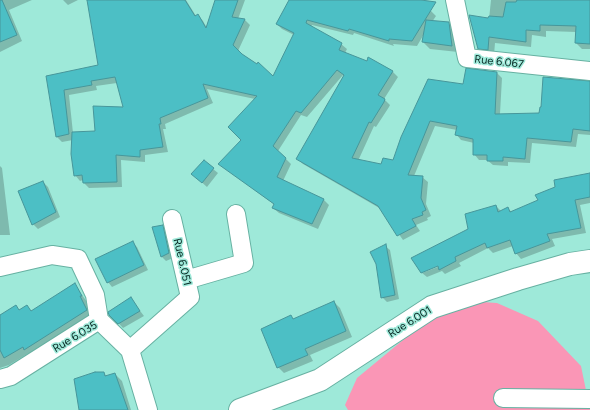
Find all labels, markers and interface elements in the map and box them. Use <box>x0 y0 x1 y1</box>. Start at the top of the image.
street label: Rue 6.067 <box>474 53 524 71</box>
street label: Rue 6.051 <box>170 237 194 287</box>
street label: Rue 6.001 <box>386 303 434 341</box>
street label: Rue 6.035 <box>50 319 100 355</box>

